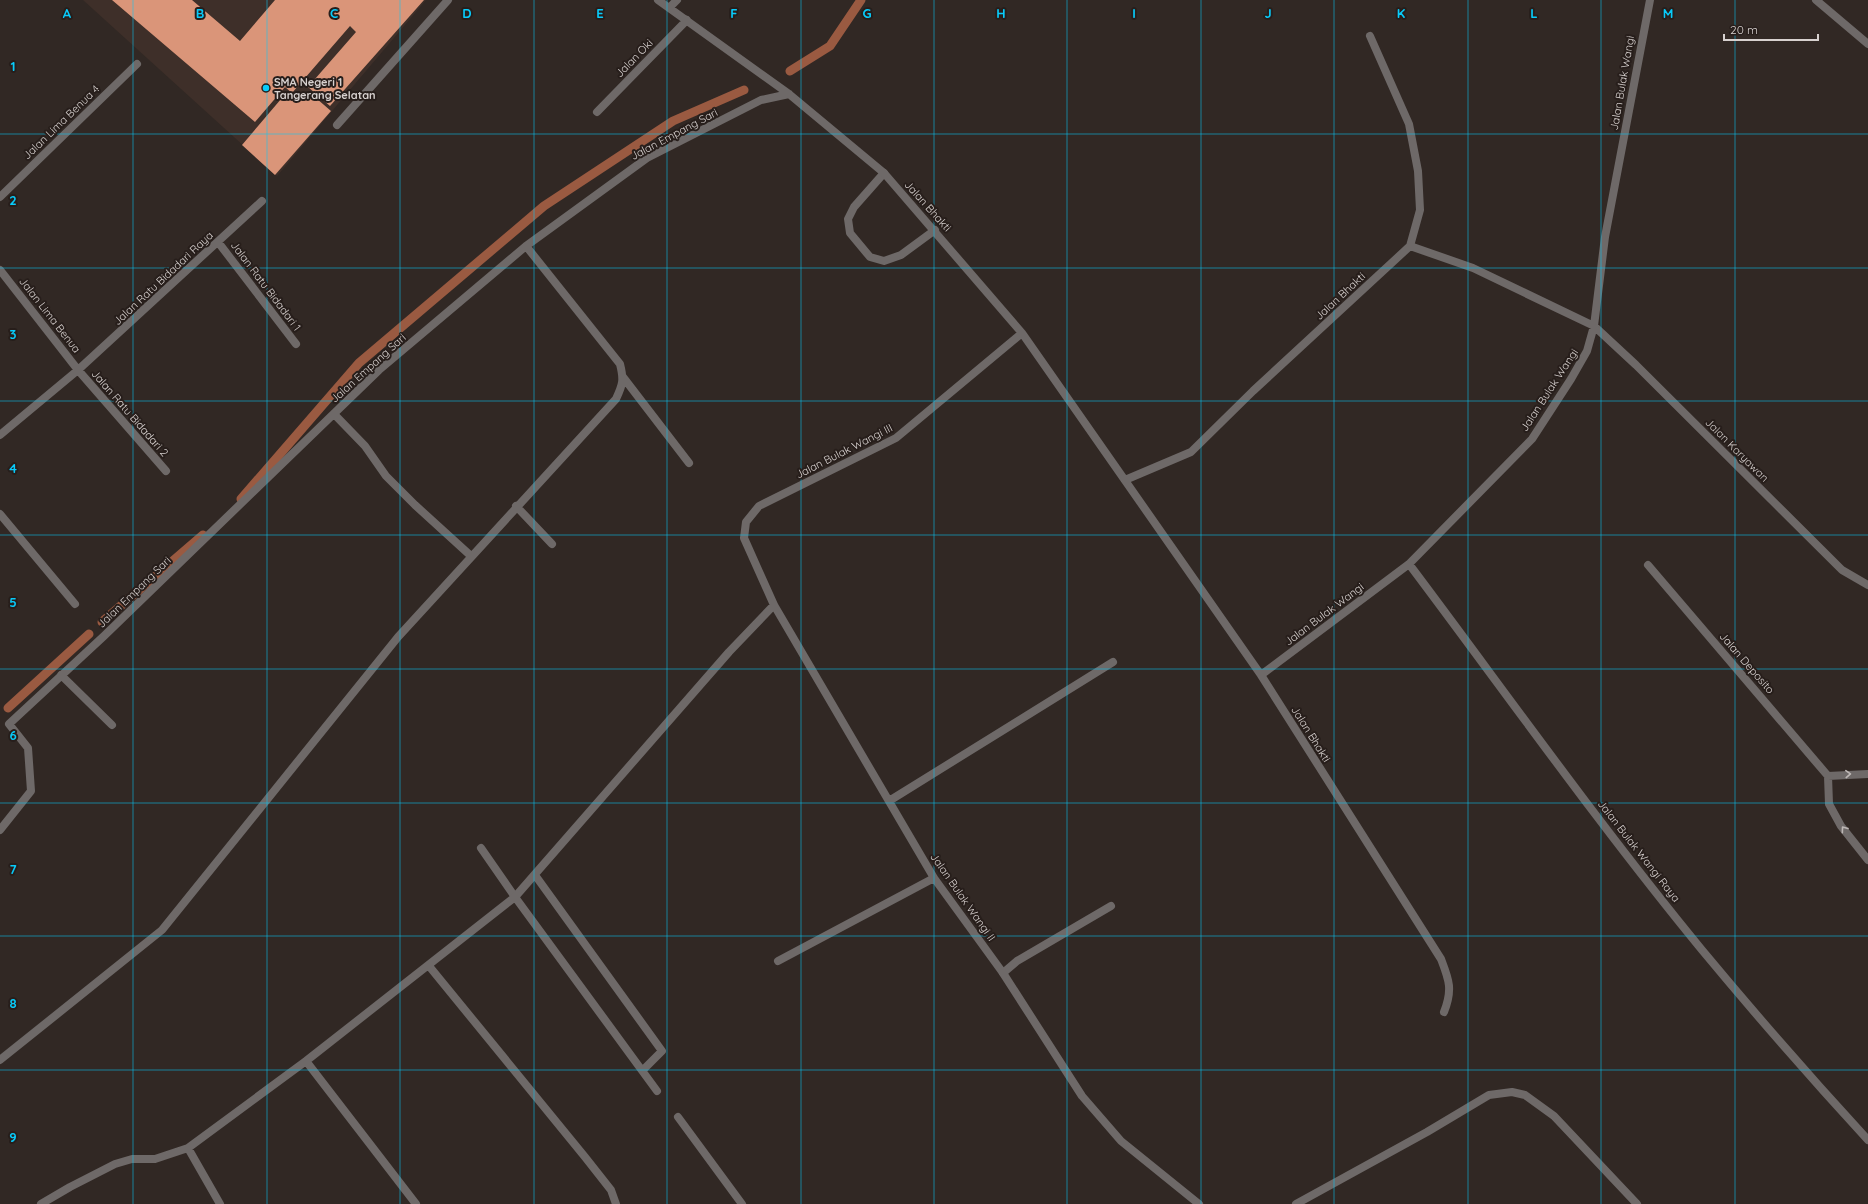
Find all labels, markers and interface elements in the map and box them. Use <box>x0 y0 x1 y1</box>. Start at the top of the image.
text: A <box>63 5 72 21</box>
text: B <box>196 5 204 21</box>
text: C <box>330 5 338 21</box>
text: D <box>462 5 472 21</box>
text: E <box>596 5 604 21</box>
text: F <box>730 5 738 21</box>
text: G <box>862 5 872 21</box>
text: H <box>996 5 1006 21</box>
text: I <box>1132 5 1136 21</box>
text: J <box>1264 5 1272 21</box>
text: K <box>1397 5 1406 21</box>
text: L <box>1530 5 1538 21</box>
text: M <box>1663 5 1673 21</box>
scale bar <box>1724 16 1818 42</box>
text: 20 m <box>1730 22 1758 37</box>
street label: Jalan Bulak Wangi <box>1607 35 1637 131</box>
street label: Jalan Oki <box>612 36 656 80</box>
text: 1 <box>10 58 16 74</box>
place label: SMA Negeri 1 Tangerang Selatan <box>274 75 376 102</box>
street label: Jalan Lima Benua 4 <box>20 82 102 162</box>
marker: SMA Negeri 1 Tangerang Selatan <box>261 83 271 93</box>
street label: Jalan Empang Sari <box>628 105 720 163</box>
street label: Jalan Bhakti <box>902 178 954 234</box>
text: 2 <box>9 192 17 208</box>
street label: Jalan Ratu Bidadari Raya <box>110 228 216 328</box>
street label: Jalan Ratu Bidadari 1 <box>228 238 304 334</box>
street label: Jalan Bhakti <box>1312 269 1368 323</box>
street label: Jalan Lima Benua <box>16 274 84 356</box>
text: 3 <box>10 326 17 342</box>
street label: Jalan Empang Sari <box>327 330 409 406</box>
street label: Jalan Bulak Wangi <box>1517 346 1581 434</box>
street label: Jalan Ratu Bidadari 2 <box>88 367 172 459</box>
street label: Jalan Karyawan <box>1702 415 1772 485</box>
street label: Jalan Bulak Wangi III <box>793 420 895 482</box>
text: 4 <box>9 460 17 476</box>
street label: Jalan Empang Sari <box>94 553 174 631</box>
street label: Jalan Bulak Wangi <box>1282 580 1366 648</box>
text: 5 <box>9 594 17 610</box>
street label: Jalan Deposito <box>1716 629 1778 697</box>
street label: Jalan Bhakti <box>1288 703 1334 765</box>
text: 6 <box>9 727 17 743</box>
one-way arrow <box>1845 770 1851 779</box>
street label: Jalan Bulak Wangi Raya <box>1595 797 1683 905</box>
one-way arrow <box>1841 826 1849 833</box>
street label: Jalan Bulak Wangi II <box>927 850 999 944</box>
text: 7 <box>9 861 17 877</box>
text: 8 <box>9 995 17 1011</box>
text: 9 <box>9 1129 17 1145</box>

